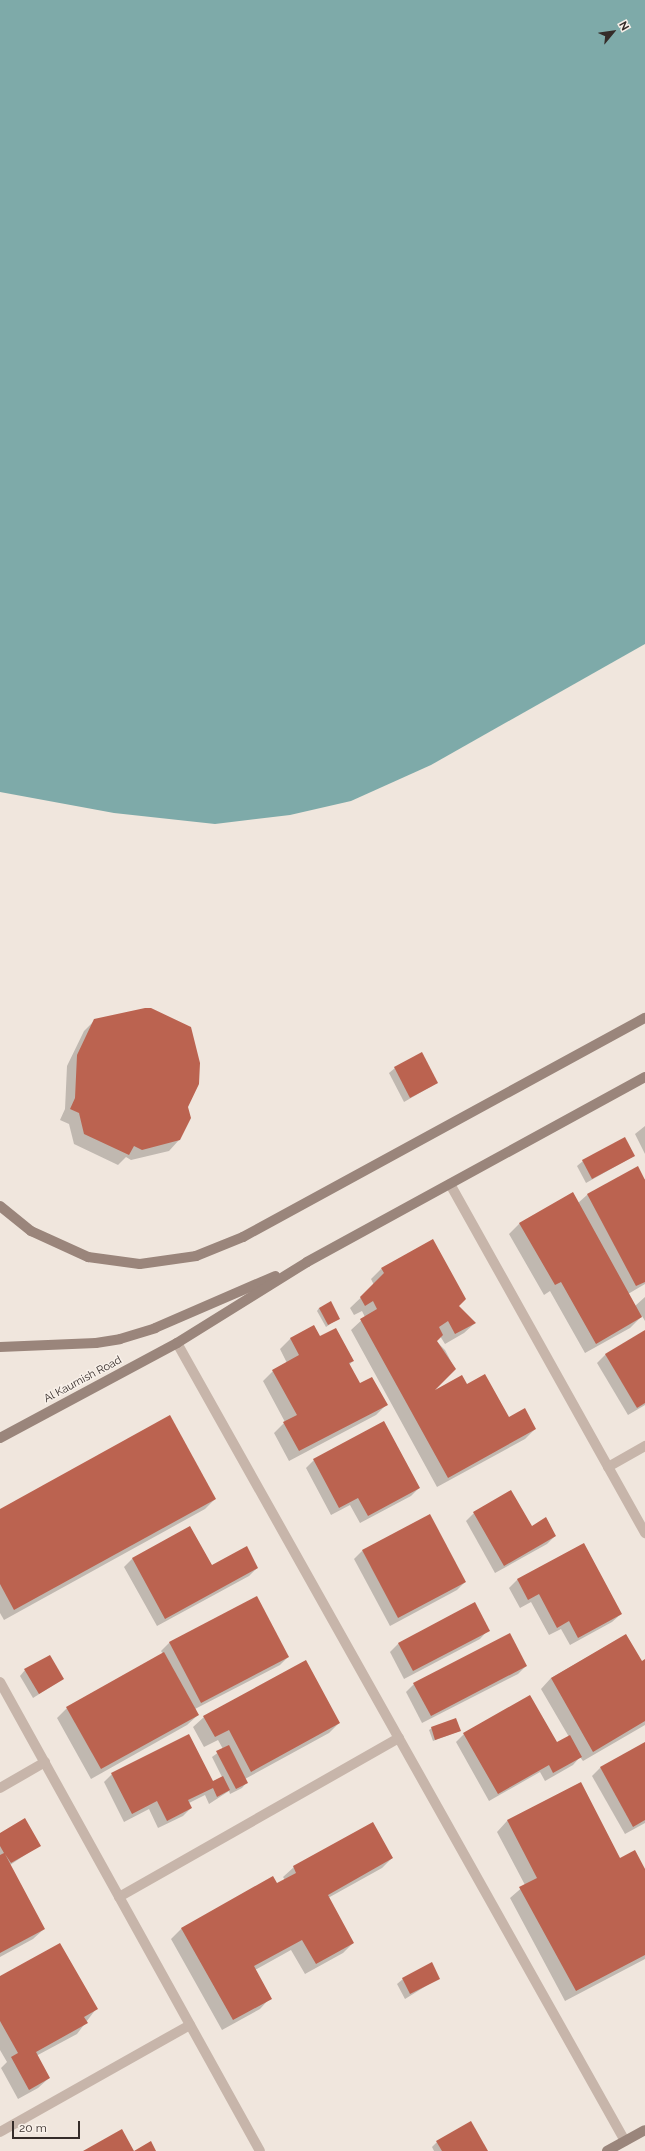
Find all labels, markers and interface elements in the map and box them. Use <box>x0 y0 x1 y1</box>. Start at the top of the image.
north arrow <box>593 12 633 52</box>
text: N <box>616 19 632 33</box>
street label: Al Kaurnish Road <box>42 1354 124 1406</box>
scale bar <box>14 2113 82 2139</box>
text: 20 m <box>19 2121 47 2135</box>

